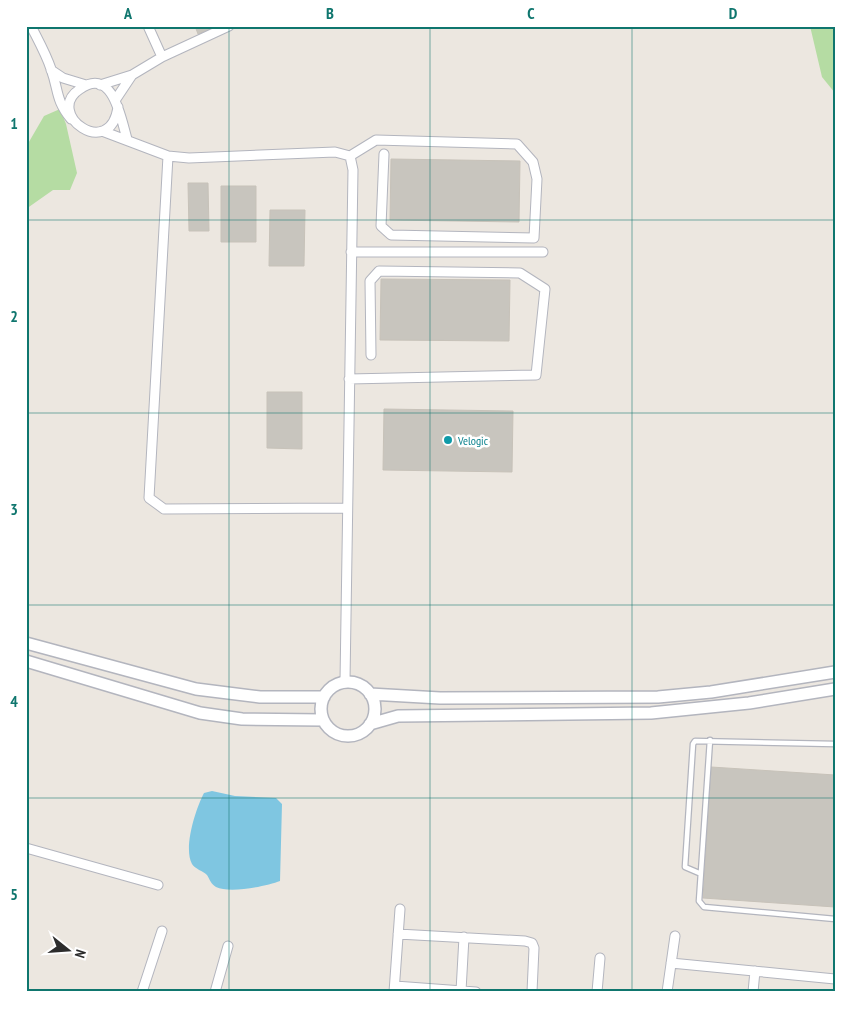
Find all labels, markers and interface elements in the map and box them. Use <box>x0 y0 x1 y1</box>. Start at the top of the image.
text: A <box>123 3 133 23</box>
text: B <box>326 3 334 23</box>
text: C <box>527 3 535 23</box>
text: D <box>729 3 738 23</box>
text: 1 <box>10 113 18 133</box>
text: 2 <box>10 306 18 326</box>
place label: Velogic <box>457 433 489 448</box>
marker: Velogic <box>442 434 454 446</box>
text: 3 <box>10 499 18 519</box>
text: 4 <box>10 691 18 711</box>
text: 5 <box>10 884 18 904</box>
north arrow <box>42 926 92 976</box>
text: N <box>71 948 90 960</box>

